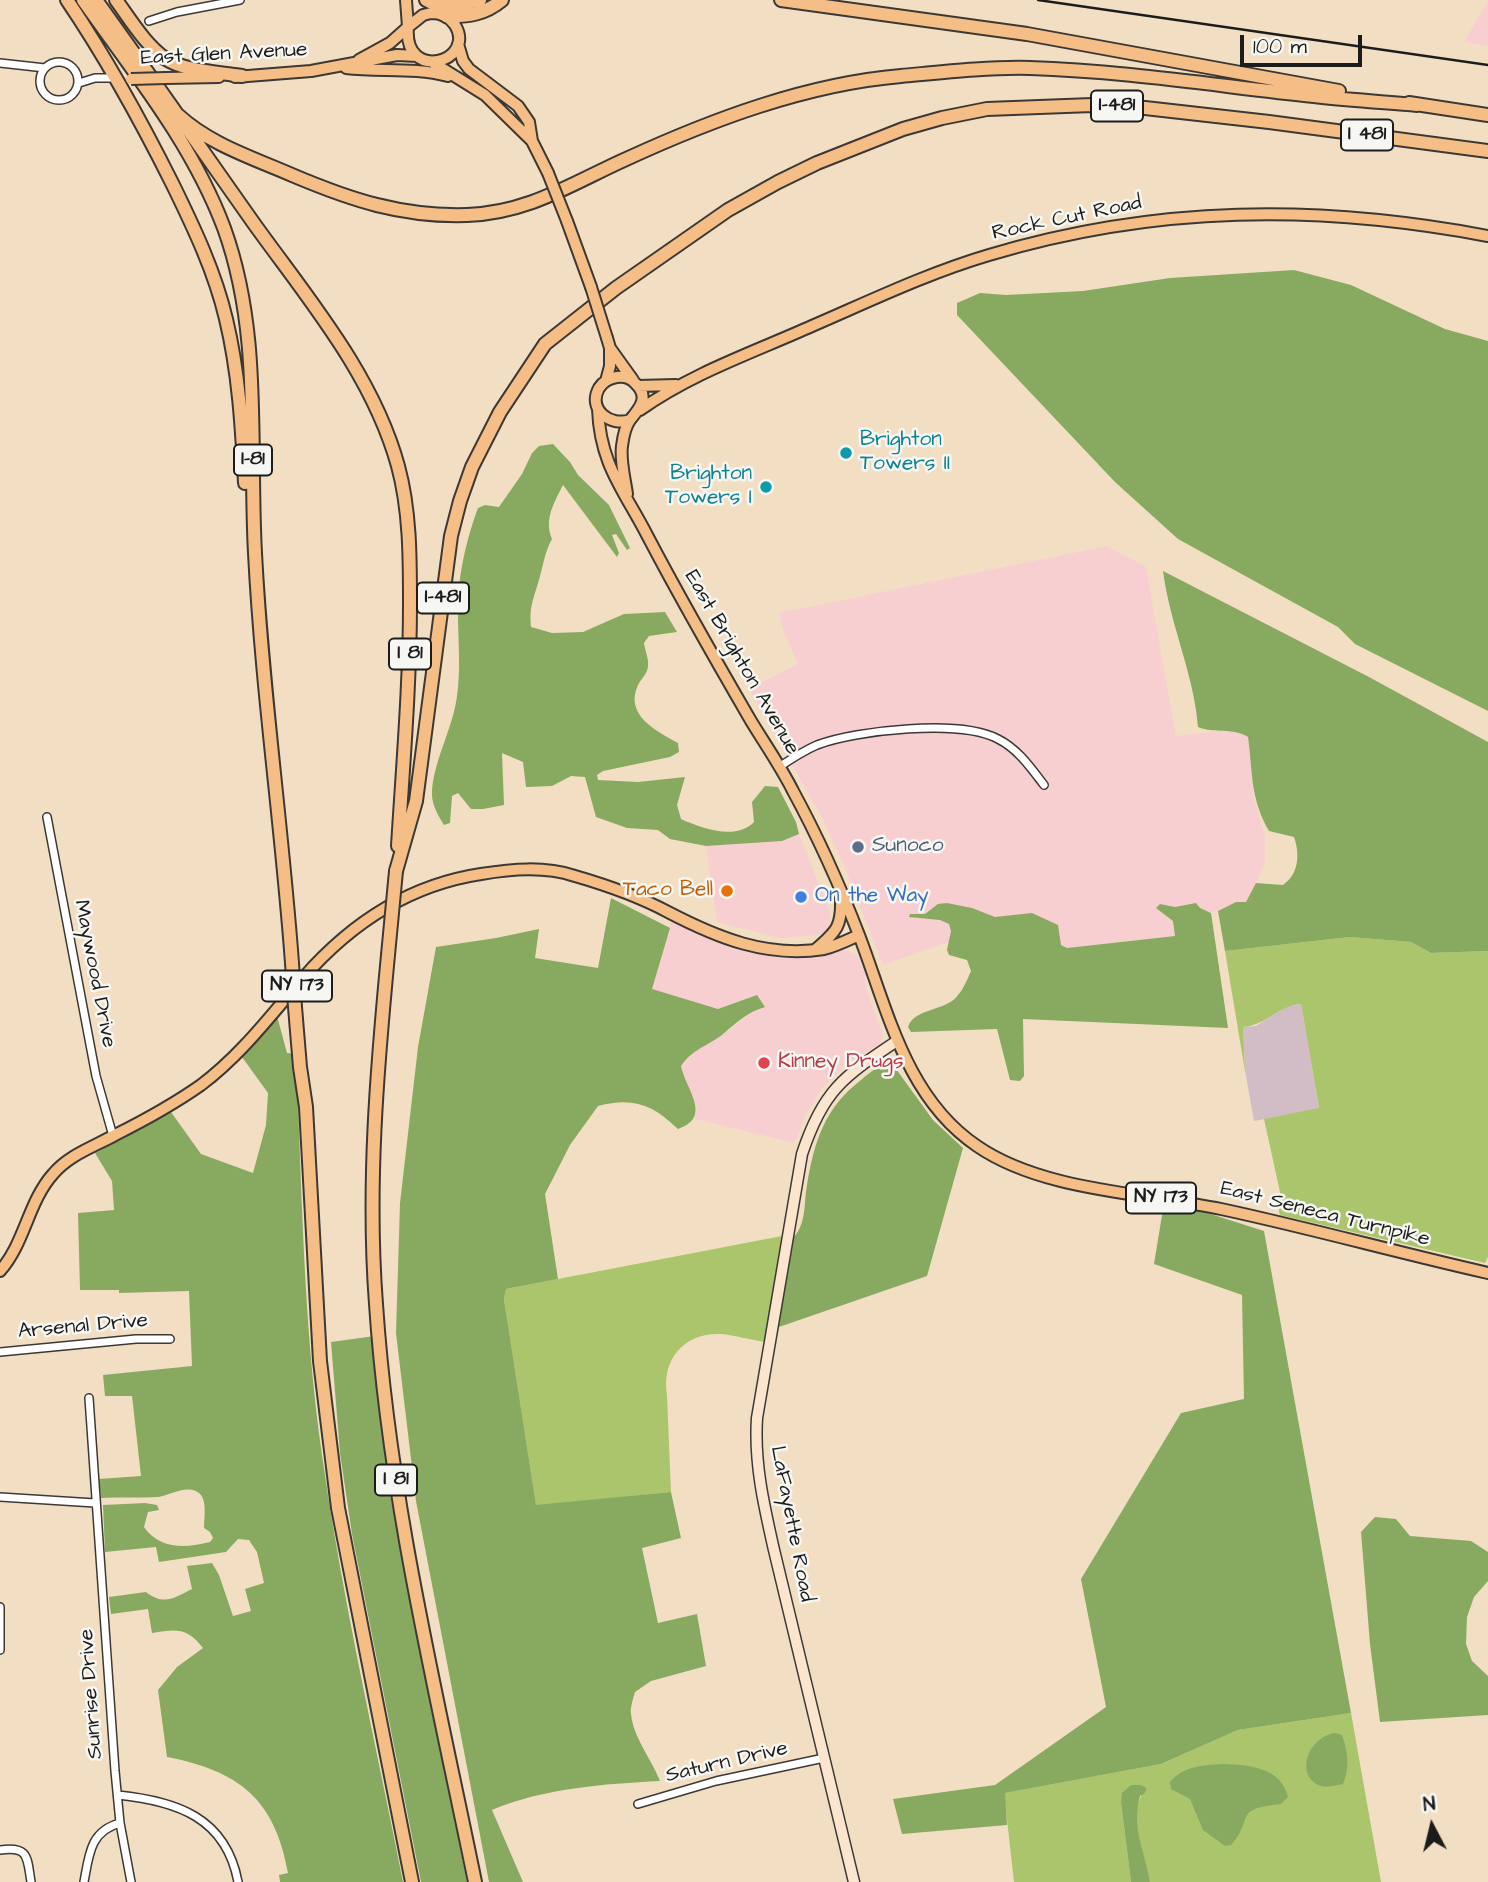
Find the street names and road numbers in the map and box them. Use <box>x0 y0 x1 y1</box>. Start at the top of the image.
street label: East Glen Avenue <box>140 38 308 72</box>
road number: I-481 <box>1091 90 1143 122</box>
road number: I 481 <box>1341 119 1393 150</box>
street label: Rock Cut Road <box>990 191 1144 247</box>
road number: I-81 <box>234 444 272 475</box>
street label: East Brighton Avenue <box>678 566 804 760</box>
road number: I-481 <box>417 582 469 614</box>
road number: I 81 <box>389 638 431 670</box>
street label: Maywood Drive <box>67 898 121 1050</box>
road number: NY 173 <box>262 970 332 1002</box>
street label: East Seneca Turnpike <box>1218 1177 1432 1253</box>
road number: NY 173 <box>1126 1182 1196 1214</box>
street label: Arsenal Drive <box>17 1309 149 1345</box>
street label: LaFayette Road <box>764 1444 818 1604</box>
road number: I 81 <box>375 1464 417 1496</box>
street label: Sunrise Drive <box>75 1628 109 1760</box>
street label: Saturn Drive <box>664 1737 790 1789</box>

